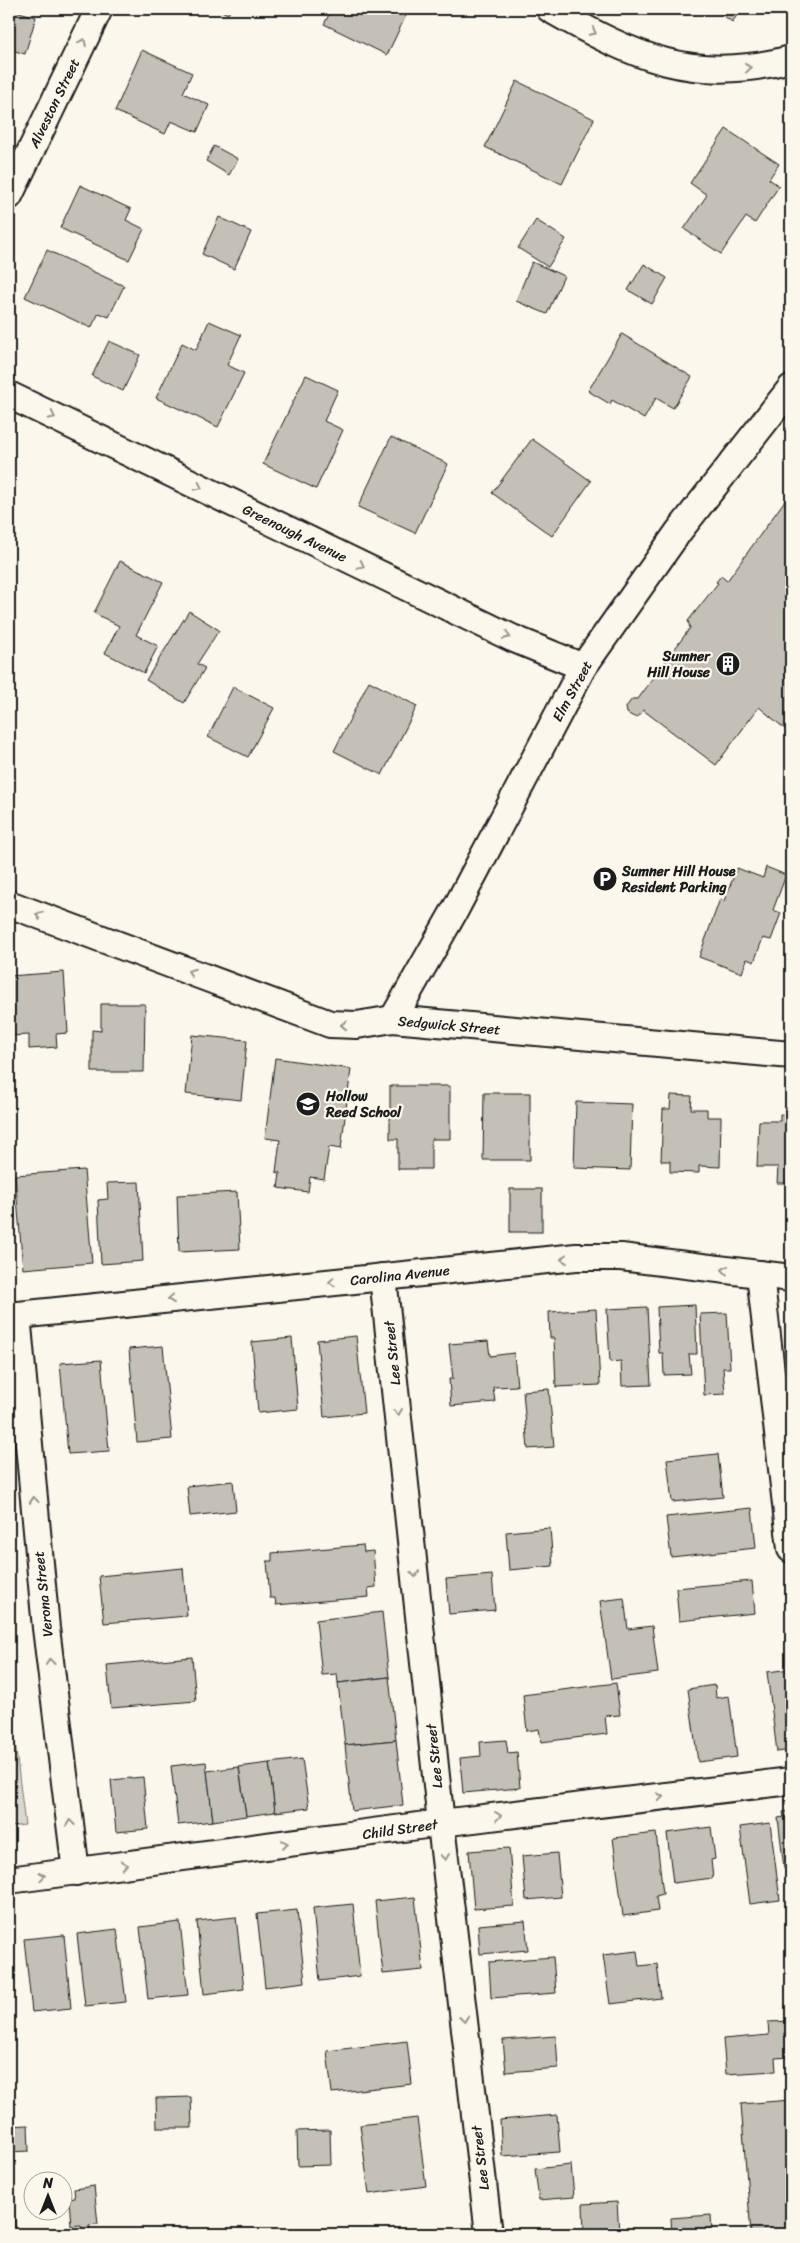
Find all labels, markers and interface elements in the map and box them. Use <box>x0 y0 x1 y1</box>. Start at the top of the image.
one-way arrow <box>588 26 597 36</box>
one-way arrow <box>77 38 87 47</box>
street label: Alveston Street <box>21 54 87 153</box>
one-way arrow <box>745 63 753 74</box>
one-way arrow <box>47 410 56 420</box>
one-way arrow <box>194 481 203 491</box>
street label: Greenough Avenue <box>238 497 352 570</box>
one-way arrow <box>356 559 365 570</box>
one-way arrow <box>502 630 511 640</box>
place label: Sumner Hill House <box>646 644 711 685</box>
building icon: Sumner Hill House <box>715 651 741 677</box>
street label: Elm Street <box>545 656 600 727</box>
place label: Sumner Hill House Resident Parking <box>621 859 736 900</box>
parking icon: Sumner Hill House Resident Parking <box>592 866 618 892</box>
one-way arrow <box>35 911 44 921</box>
one-way arrow <box>188 968 196 978</box>
street label: Sedgwick Street <box>397 1009 501 1042</box>
one-way arrow <box>340 1019 348 1030</box>
place label: Hollow Reed School <box>325 1084 402 1125</box>
school or university icon: Hollow Reed School <box>295 1091 321 1117</box>
one-way arrow <box>559 1253 567 1264</box>
street label: Carolina Avenue <box>349 1258 451 1293</box>
one-way arrow <box>721 1265 729 1276</box>
one-way arrow <box>328 1276 336 1287</box>
one-way arrow <box>167 1293 175 1304</box>
street label: Lee Street <box>377 1318 408 1386</box>
one-way arrow <box>392 1409 403 1417</box>
one-way arrow <box>28 1496 39 1504</box>
street label: Verona Street <box>27 1550 60 1638</box>
one-way arrow <box>409 1570 420 1578</box>
one-way arrow <box>46 1658 56 1666</box>
street label: Lee Street <box>419 1721 450 1789</box>
one-way arrow <box>656 1792 664 1803</box>
one-way arrow <box>495 1811 503 1822</box>
street label: Child Street <box>361 1812 441 1847</box>
one-way arrow <box>65 1819 76 1827</box>
one-way arrow <box>281 1839 289 1850</box>
one-way arrow <box>439 1854 450 1862</box>
one-way arrow <box>120 1860 128 1871</box>
one-way arrow <box>38 1871 46 1882</box>
one-way arrow <box>458 2015 469 2023</box>
street label: Lee Street <box>464 2123 497 2192</box>
north arrow <box>22 2170 72 2220</box>
text: N <box>42 2171 53 2196</box>

